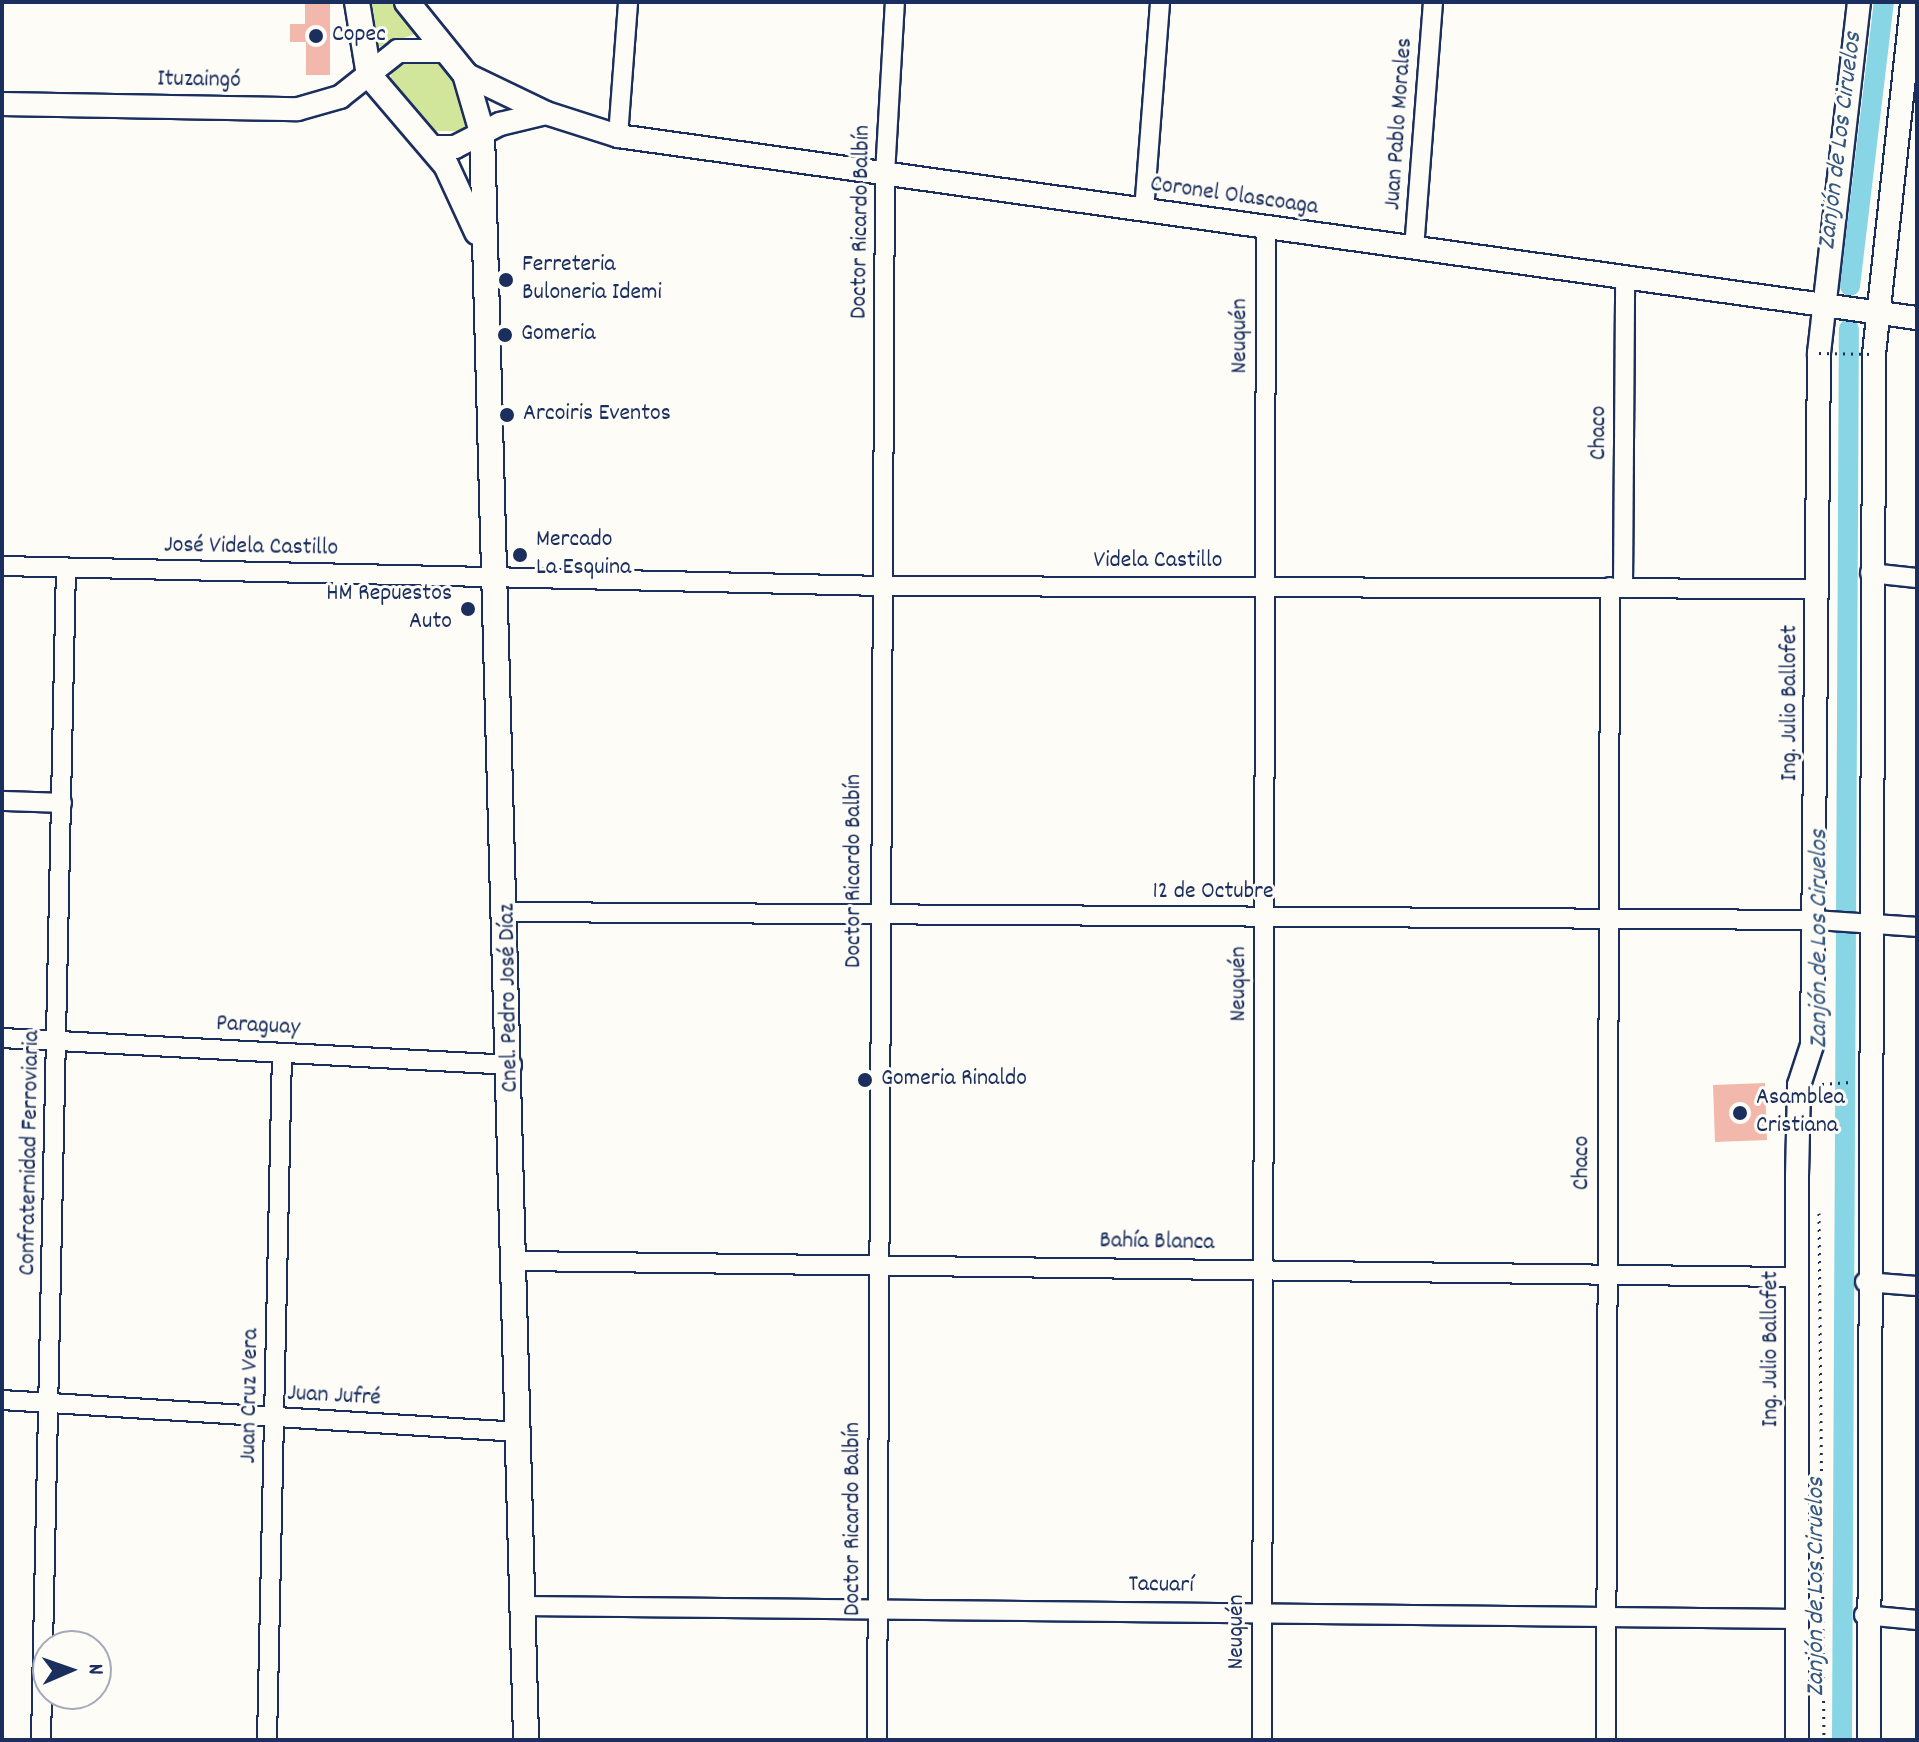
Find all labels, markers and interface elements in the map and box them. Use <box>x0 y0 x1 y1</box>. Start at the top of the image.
place label: Copec <box>332 22 386 50</box>
marker: Copec <box>307 27 325 45</box>
water label: Zanjón de Los Ciruelos <box>1812 30 1870 252</box>
street label: Juan Pablo Morales <box>1380 37 1420 211</box>
street label: Ituzaingó <box>157 66 241 96</box>
street label: Doctor Ricardo Balbín <box>846 125 878 319</box>
street label: Coronel Olascoaga <box>1148 171 1320 223</box>
place label: Ferreteria Buloneria Idemi <box>522 252 662 308</box>
marker: Ferreteria Buloneria Idemi <box>497 271 515 289</box>
street label: Neuquén <box>1227 298 1255 374</box>
place label: Gomeria <box>521 321 595 349</box>
marker: Gomeria <box>496 326 514 344</box>
place label: Arcoiris Eventos <box>523 401 671 429</box>
marker: Arcoiris Eventos <box>498 406 516 424</box>
street label: Chaco <box>1586 406 1614 460</box>
place label: Mercado La Esquina <box>536 527 631 583</box>
street label: José Videla Castillo <box>164 532 338 564</box>
marker: Mercado La Esquina <box>511 546 529 564</box>
street label: Videla Castillo <box>1094 548 1222 576</box>
place label: HM Repuestos Auto <box>326 581 452 637</box>
marker: HM Repuestos Auto <box>459 600 477 618</box>
street label: Ing. Julio Ballofet <box>1777 625 1805 781</box>
street label: Doctor Ricardo Balbín <box>841 774 869 968</box>
water label: Zanjón de Los Ciruelos <box>1804 829 1836 1049</box>
street label: 12 de Octubre <box>1152 879 1274 907</box>
street label: Cnel. Pedro José Díaz <box>494 903 526 1093</box>
street label: Neuquén <box>1226 946 1254 1022</box>
street label: Paraguay <box>215 1010 301 1044</box>
street label: Confraternidad Ferroviaria <box>14 1030 48 1276</box>
place label: Gomeria Rinaldo <box>881 1066 1027 1094</box>
marker: Gomeria Rinaldo <box>856 1071 874 1089</box>
place label: Asamblea Cristiana <box>1756 1085 1845 1141</box>
marker: Asamblea Cristiana <box>1731 1104 1749 1122</box>
street label: Chaco <box>1569 1136 1597 1190</box>
street label: Bahía Blanca <box>1099 1228 1215 1258</box>
street label: Ing. Julio Ballofet <box>1758 1271 1786 1427</box>
street label: Juan Cruz Vera <box>235 1328 267 1464</box>
street label: Juan Jufré <box>286 1380 382 1414</box>
street label: Doctor Ricardo Balbín <box>840 1422 868 1616</box>
water label: Zanjón de Los Ciruelos <box>1801 1477 1833 1697</box>
street label: Tacuarí <box>1128 1571 1194 1601</box>
street label: Neuquén <box>1224 1594 1252 1670</box>
north arrow <box>32 1630 112 1710</box>
text: N <box>79 1663 110 1675</box>

